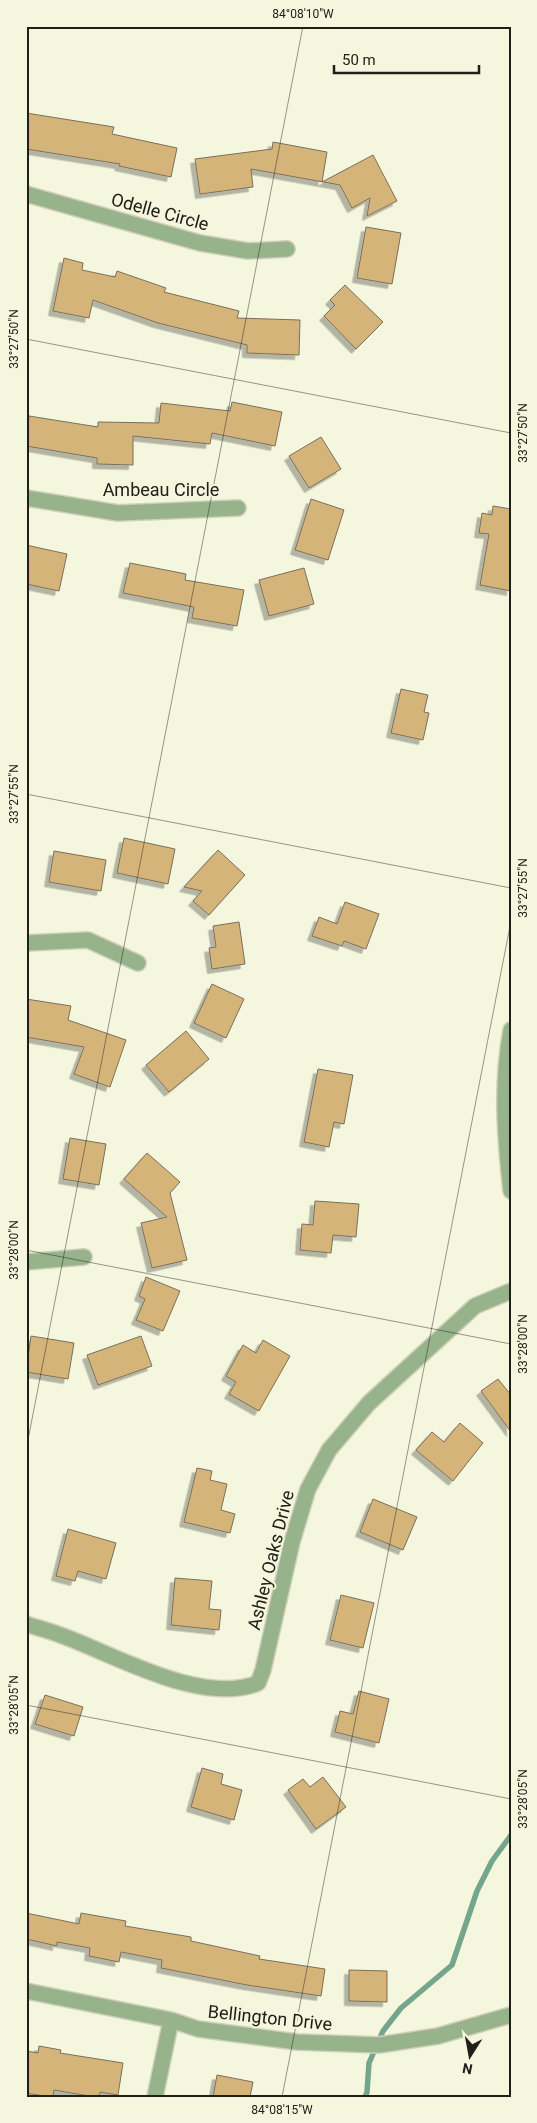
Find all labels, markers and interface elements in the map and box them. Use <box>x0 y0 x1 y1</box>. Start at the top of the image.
text: 84°08'10"W <box>272 7 334 21</box>
scale bar <box>334 42 480 74</box>
text: 50 m <box>342 51 376 69</box>
street label: Odelle Circle <box>109 188 211 235</box>
text: 33°27'50"N <box>7 309 21 369</box>
text: 33°27'50"N <box>516 403 530 463</box>
street label: Ambeau Circle <box>103 479 219 500</box>
text: 33°27'55"N <box>7 764 21 824</box>
text: 33°27'55"N <box>516 858 530 918</box>
text: 33°28'00"N <box>7 1220 21 1280</box>
text: 33°28'00"N <box>516 1314 530 1374</box>
street label: Ashley Oaks Drive <box>243 1488 298 1632</box>
text: 33°28'05"N <box>7 1675 21 1735</box>
text: 33°28'05"N <box>516 1769 530 1829</box>
street label: Bellington Drive <box>207 2001 333 2034</box>
north arrow <box>444 2030 494 2080</box>
text: N <box>461 2060 474 2078</box>
text: 84°08'15"W <box>251 2103 313 2117</box>

